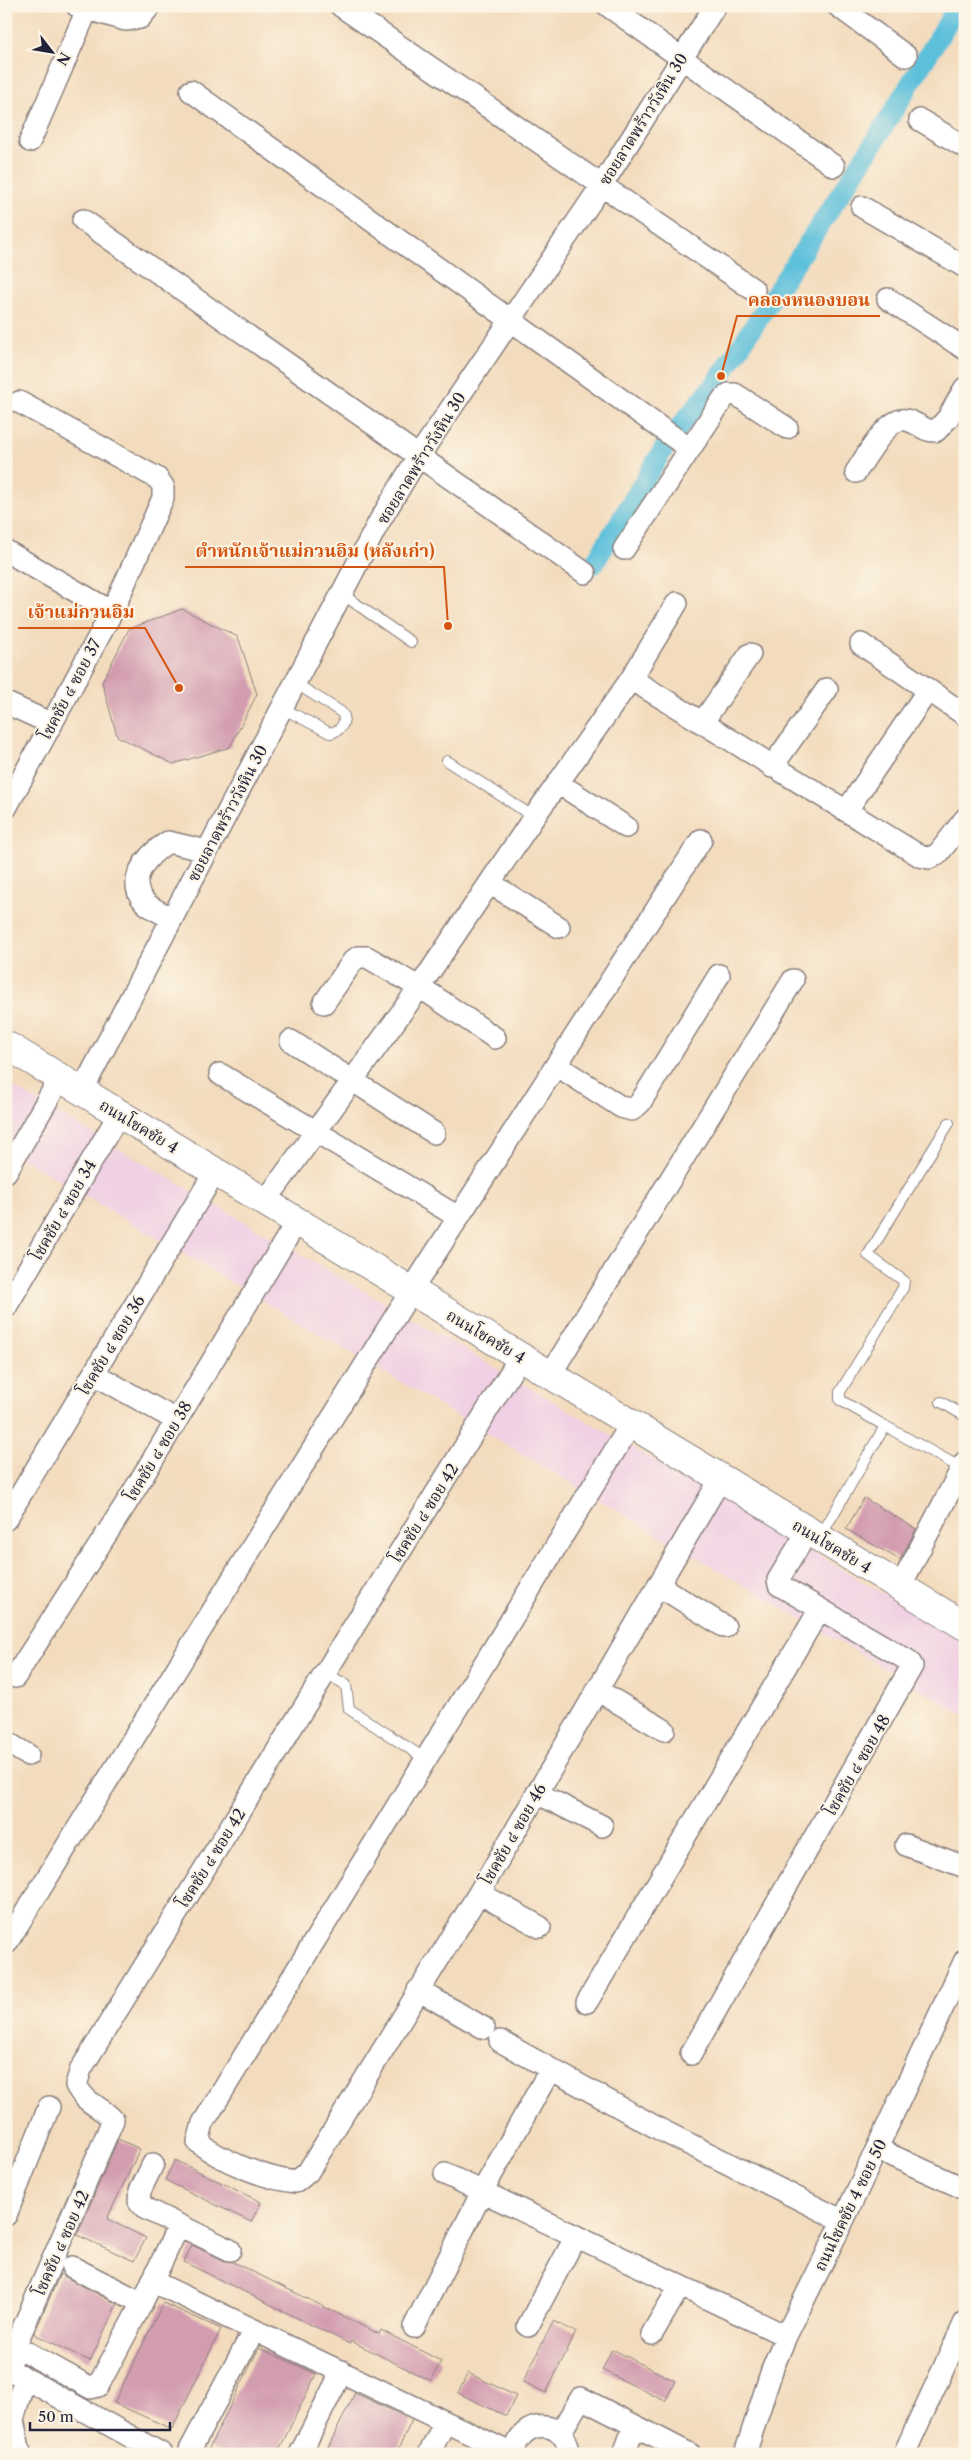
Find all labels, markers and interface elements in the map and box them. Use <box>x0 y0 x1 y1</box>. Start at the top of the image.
north arrow <box>28 28 78 78</box>
text: N <box>52 49 74 69</box>
street label: ซอยลาดพร้าววังหิน 30 <box>594 49 692 189</box>
callout: คลองหนองบอน <box>737 283 880 316</box>
text: คลองหนองบอน <box>748 289 870 311</box>
street label: ซอยลาดพร้าววังหิน 30 <box>372 388 470 528</box>
callout: ตำหนักเจ้าแม่กวนอิม (หลังเก่า) <box>185 534 444 567</box>
text: ตำหนักเจ้าแม่กวนอิม (หลังเก่า) <box>195 540 435 562</box>
callout: เจ้าแม่กวนอิม <box>18 595 145 628</box>
text: เจ้าแม่กวนอิม <box>27 601 135 623</box>
street label: โชคชัย ๔ ซอย 37 <box>34 635 105 744</box>
street label: ซอยลาดพร้าววังหิน 30 <box>182 741 272 885</box>
street label: ถนนโชคชัย 4 <box>96 1095 182 1157</box>
street label: โชคชัย ๔ ซอย 34 <box>26 1156 100 1265</box>
street label: โชคชัย ๔ ซอย 36 <box>73 1291 149 1400</box>
street label: ถนนโชคชัย 4 <box>443 1305 529 1367</box>
street label: โชคชัย ๔ ซอย 38 <box>120 1397 196 1506</box>
street label: โชคชัย ๔ ซอย 42 <box>385 1460 463 1567</box>
street label: ถนนโชคชัย 4 <box>789 1515 875 1577</box>
street label: โชคชัย ๔ ซอย 48 <box>819 1711 894 1820</box>
street label: โชคชัย ๔ ซอย 46 <box>475 1780 550 1889</box>
street label: โชคชัย ๔ ซอย 42 <box>172 1805 250 1912</box>
street label: ถนนโชคชัย 4 ซอย 50 <box>809 2136 891 2274</box>
street label: โชคชัย ๔ ซอย 42 <box>28 2187 93 2300</box>
scale bar <box>30 2400 170 2432</box>
text: 50 m <box>38 2407 74 2426</box>

